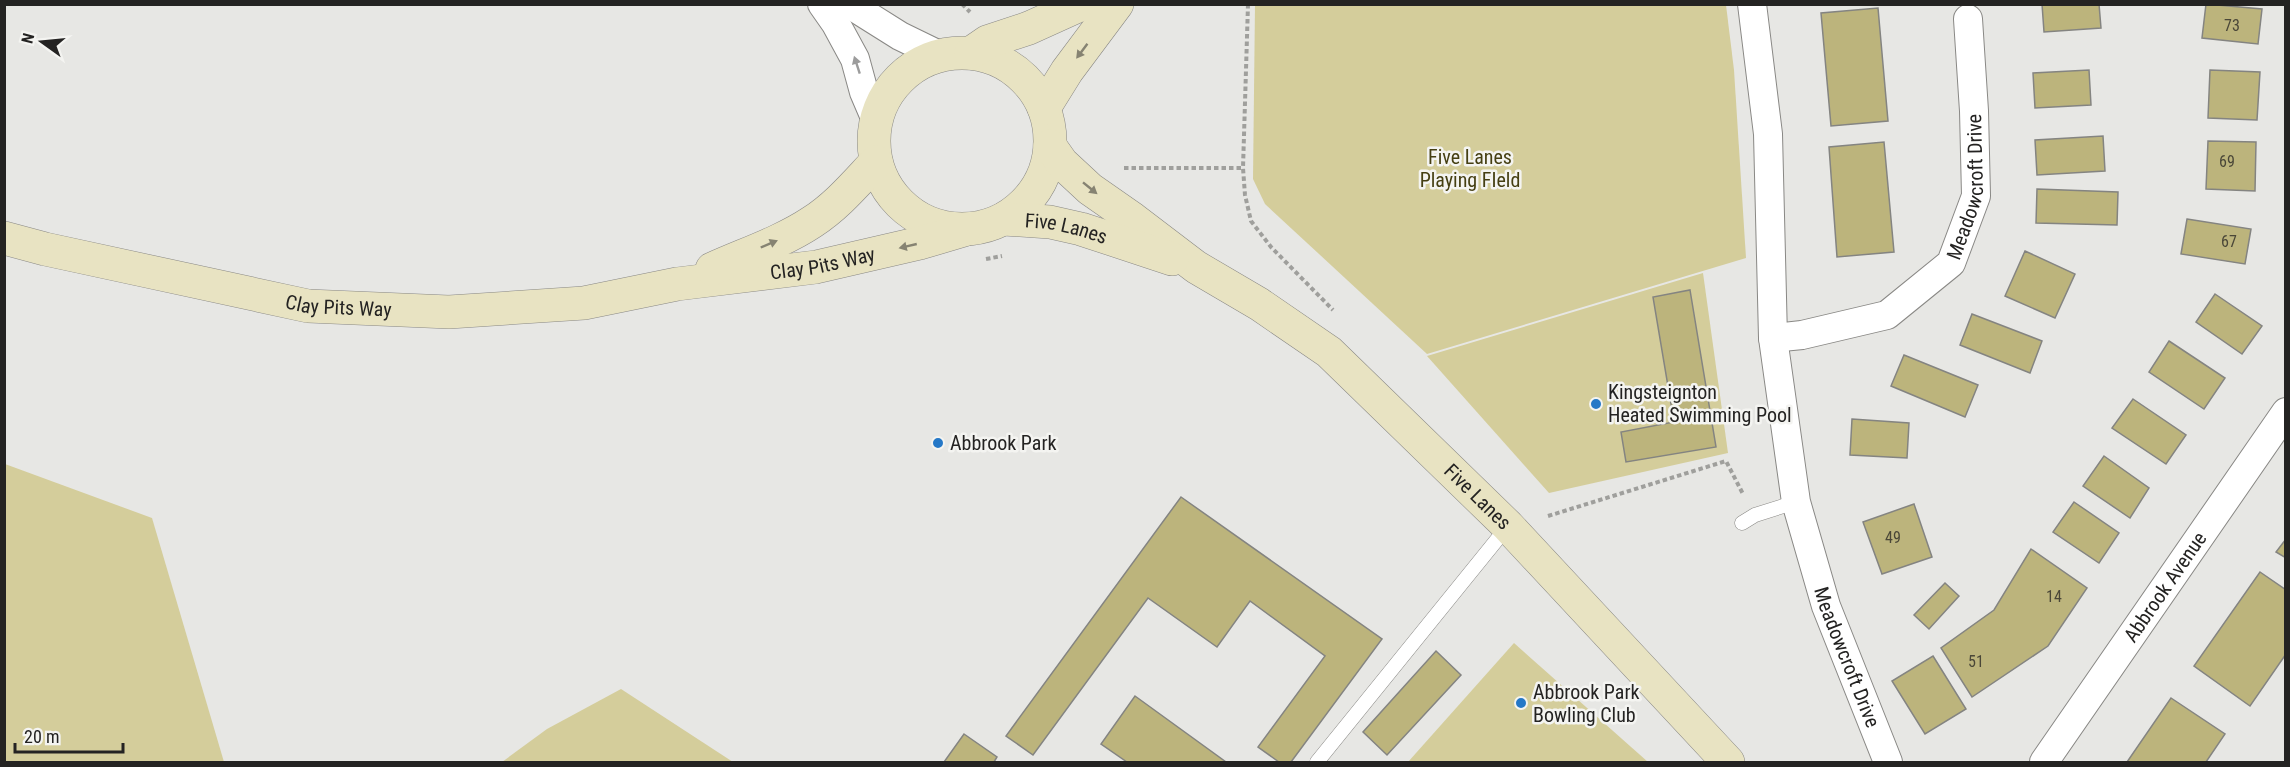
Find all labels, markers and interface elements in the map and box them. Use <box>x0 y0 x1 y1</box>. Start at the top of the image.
north arrow <box>12 12 72 72</box>
house number: 73 <box>2224 16 2240 35</box>
text: N <box>18 31 38 45</box>
one-way arrow <box>1076 44 1088 59</box>
one-way arrow <box>851 56 861 74</box>
street label: Meadowcroft Drive <box>1941 114 1988 263</box>
park label: Five Lanes Playing FIeld <box>1420 145 1520 192</box>
house number: 69 <box>2219 152 2235 171</box>
one-way arrow <box>1082 182 1098 195</box>
street label: Five Lanes <box>1024 208 1110 249</box>
house number: 67 <box>2221 232 2237 251</box>
one-way arrow <box>761 239 779 249</box>
one-way arrow <box>898 241 917 251</box>
street label: Clay Pits Way <box>769 242 877 285</box>
street label: Clay Pits Way <box>283 289 392 322</box>
place label: Kingsteignton Heated Swimming Pool <box>1608 380 1792 427</box>
marker: Kingsteignton Heated Swimming Pool <box>1589 397 1603 411</box>
place label: Abbrook Park <box>950 431 1057 455</box>
marker: Abbrook Park <box>931 436 945 450</box>
street label: Five Lanes <box>1439 459 1516 534</box>
street label: Abbrook Avenue <box>2119 527 2212 646</box>
house number: 49 <box>1885 528 1901 547</box>
street label: Meadowcroft Drive <box>1809 584 1885 731</box>
house number: 14 <box>2046 587 2062 606</box>
house number: 51 <box>1968 652 1984 671</box>
place label: Abbrook Park Bowling Club <box>1533 680 1640 727</box>
marker: Abbrook Park Bowling Club <box>1514 696 1528 710</box>
scale bar <box>15 716 123 754</box>
text: 20 m <box>24 726 59 747</box>

